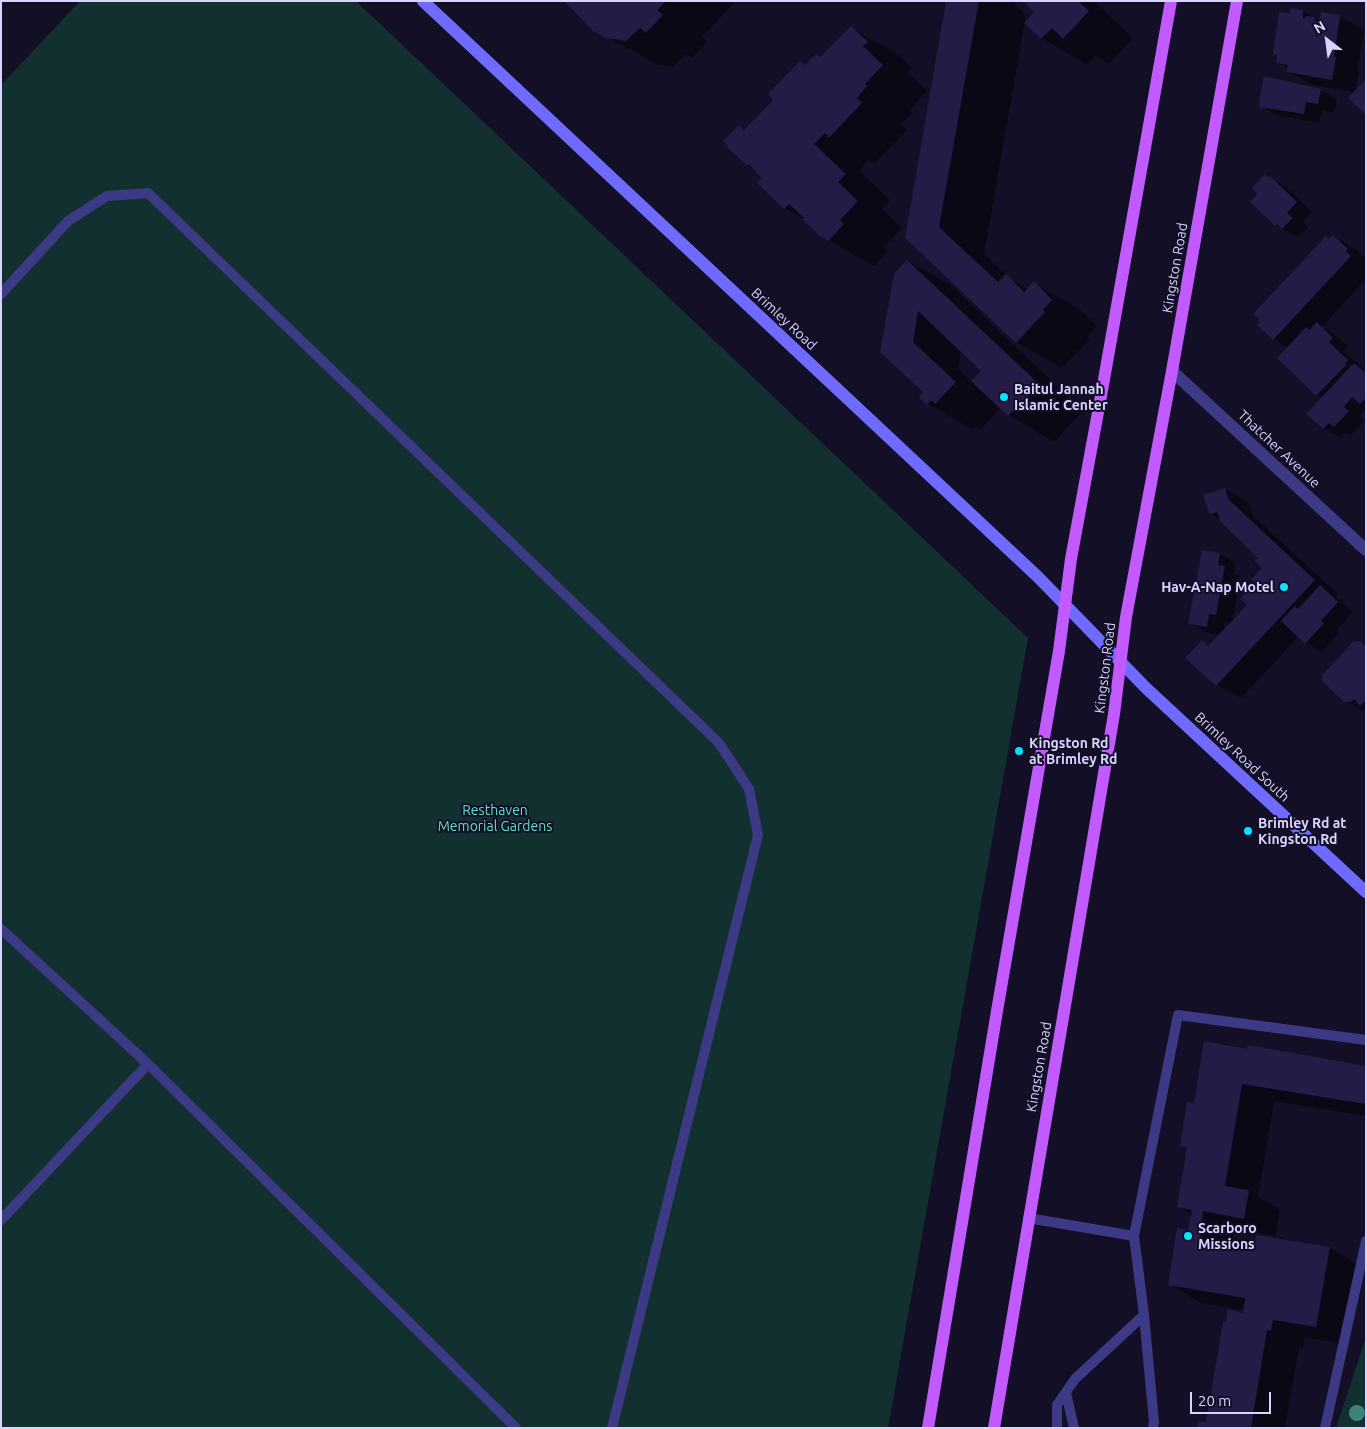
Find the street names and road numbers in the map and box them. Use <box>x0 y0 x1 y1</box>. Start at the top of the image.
street label: Kingston Road <box>1159 222 1191 314</box>
street label: Brimley Road <box>748 284 820 354</box>
street label: Thatcher Avenue <box>1234 407 1324 491</box>
street label: Kingston Road <box>1091 622 1119 714</box>
street label: Brimley Road South <box>1191 709 1293 805</box>
street label: Kingston Road <box>1023 1021 1055 1113</box>

